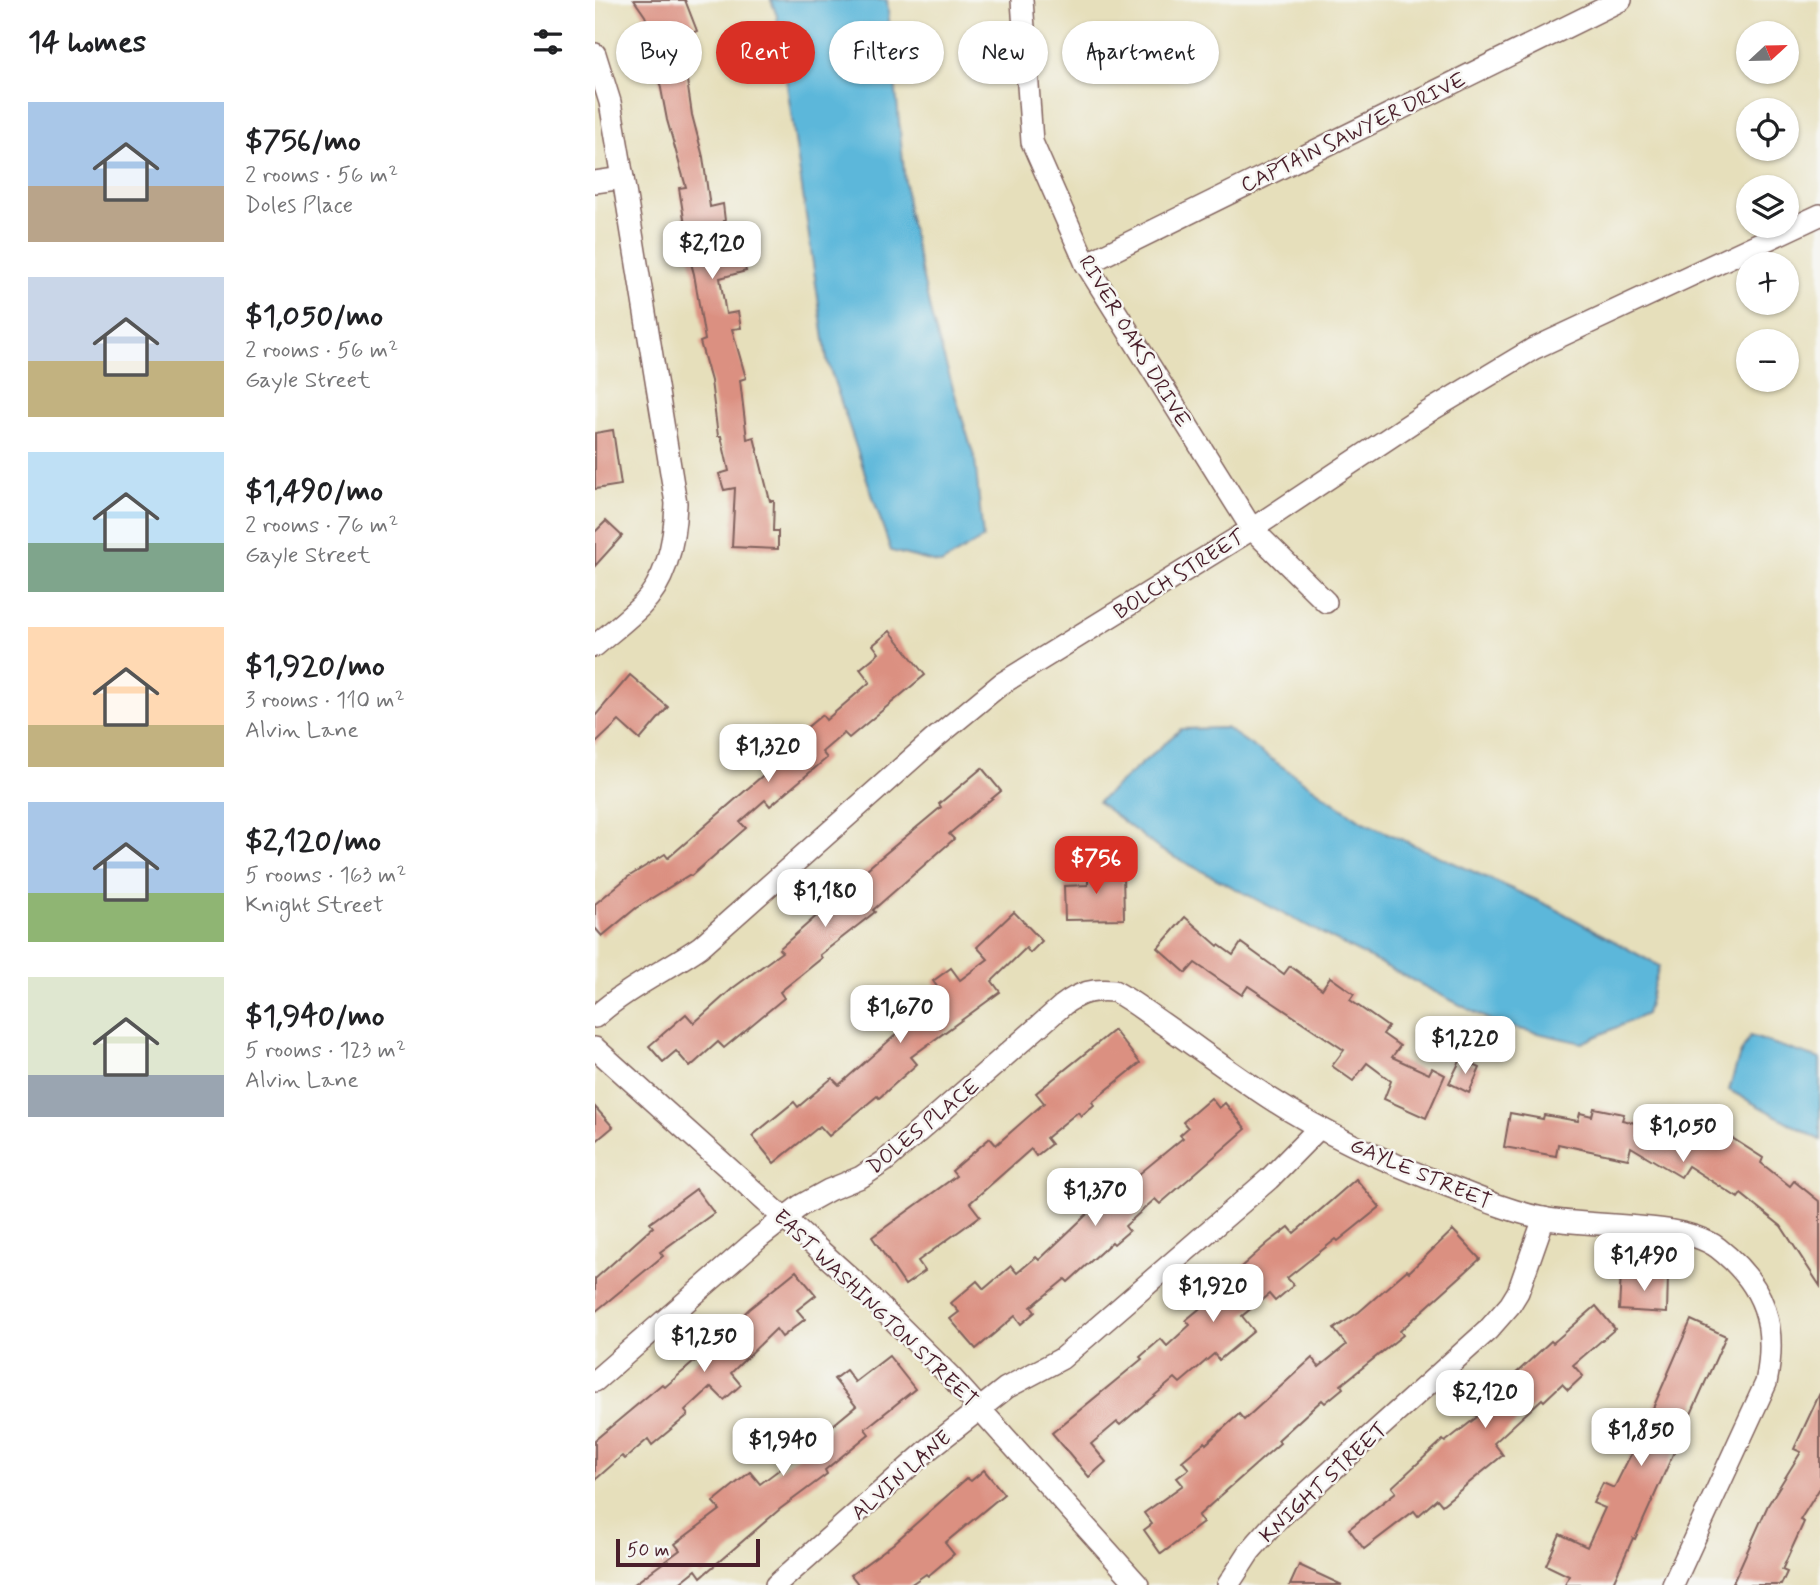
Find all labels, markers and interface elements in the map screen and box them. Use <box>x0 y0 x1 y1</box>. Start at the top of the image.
chip: Buy <box>616 21 702 84</box>
chip: Rent <box>716 21 815 84</box>
chip: Filters <box>829 21 944 84</box>
chip: New <box>958 21 1048 84</box>
chip: Apartment <box>1062 21 1219 84</box>
north arrow <box>1736 21 1799 84</box>
map controls <box>1736 21 1799 392</box>
text: 14 homes <box>28 23 146 62</box>
icon: filters <box>529 23 567 61</box>
street label: CAPTAIN SAWYER DRIVE <box>1236 66 1471 200</box>
button: locate <box>1736 98 1799 161</box>
text: $756/mo <box>245 122 361 161</box>
icon: home <box>84 130 168 214</box>
text: 2 rooms · 56 m² <box>245 161 398 191</box>
button: layers <box>1736 175 1799 238</box>
text: Doles Place <box>245 191 353 221</box>
pin: $2,120 <box>655 222 769 281</box>
text: $2,120 <box>679 229 745 259</box>
street label: RIVER OAKS DRIVE <box>1072 250 1197 433</box>
button: + <box>1736 252 1799 315</box>
text: $1,050/mo <box>245 297 383 336</box>
icon: home <box>84 305 168 389</box>
button: − <box>1736 329 1799 392</box>
text: 2 rooms · 56 m² <box>245 336 398 366</box>
text: Gayle Street <box>245 366 371 396</box>
text: $1,490/mo <box>245 472 383 511</box>
icon: home <box>84 480 168 564</box>
text: 2 rooms · 76 m² <box>245 511 398 541</box>
street label: BOLCH STREET <box>1109 523 1251 626</box>
text: Gayle Street <box>245 541 371 571</box>
text: $1,920/mo <box>245 647 385 686</box>
icon: home <box>84 655 168 739</box>
text: 3 rooms · 110 m² <box>245 686 405 716</box>
text: Alvin Lane <box>245 716 359 746</box>
pin: $1,320 <box>711 724 825 784</box>
text: $1,320 <box>735 732 801 762</box>
text: $2,120/mo <box>245 822 381 861</box>
icon: home <box>84 830 168 914</box>
pin: $756 <box>1055 836 1137 896</box>
text: $756 <box>1071 844 1121 874</box>
text: 5 rooms · 163 m² <box>245 861 407 891</box>
pin: $1,180 <box>768 870 882 929</box>
text: $1,180 <box>793 877 857 907</box>
text: Knight Street <box>245 891 384 921</box>
pin: $1,670 <box>843 986 957 1045</box>
text: $1,670 <box>866 993 934 1023</box>
text: $1,940/mo <box>245 997 385 1036</box>
icon: home <box>84 1005 168 1089</box>
pin: $1,220 <box>1408 1016 1522 1076</box>
text: $1,220 <box>1431 1024 1499 1054</box>
text: 5 rooms · 123 m² <box>245 1036 406 1066</box>
text: Alvin Lane <box>245 1066 359 1096</box>
street label: DOLES PLACE <box>861 1073 986 1181</box>
pin: $1,050 <box>1626 1104 1740 1164</box>
text: $1,050 <box>1649 1112 1717 1142</box>
street label: GAYLE STREET <box>1346 1132 1496 1216</box>
pin: $1,370 <box>1038 1168 1152 1228</box>
text: $1,370 <box>1063 1176 1127 1206</box>
street label: EAST WASHINGTON STREET <box>767 1203 984 1414</box>
pin: $1,490 <box>1587 1234 1701 1293</box>
text: $1,490 <box>1610 1241 1678 1271</box>
pin: $1,920 <box>1156 1264 1270 1324</box>
text: $1,920 <box>1178 1272 1248 1302</box>
pin: $1,250 <box>647 1314 761 1374</box>
text: $1,250 <box>671 1322 737 1352</box>
pin: $2,120 <box>1428 1370 1542 1430</box>
text: $2,120 <box>1452 1378 1518 1408</box>
pin: $1,850 <box>1584 1408 1698 1468</box>
street label: KNIGHT STREET <box>1254 1416 1394 1549</box>
text: $1,850 <box>1607 1416 1675 1446</box>
pin: $1,940 <box>726 1418 840 1478</box>
street label: ALVIN LANE <box>846 1424 958 1527</box>
text: $1,940 <box>749 1426 817 1456</box>
scale bar <box>616 1536 759 1568</box>
text: 50 m <box>627 1538 670 1563</box>

